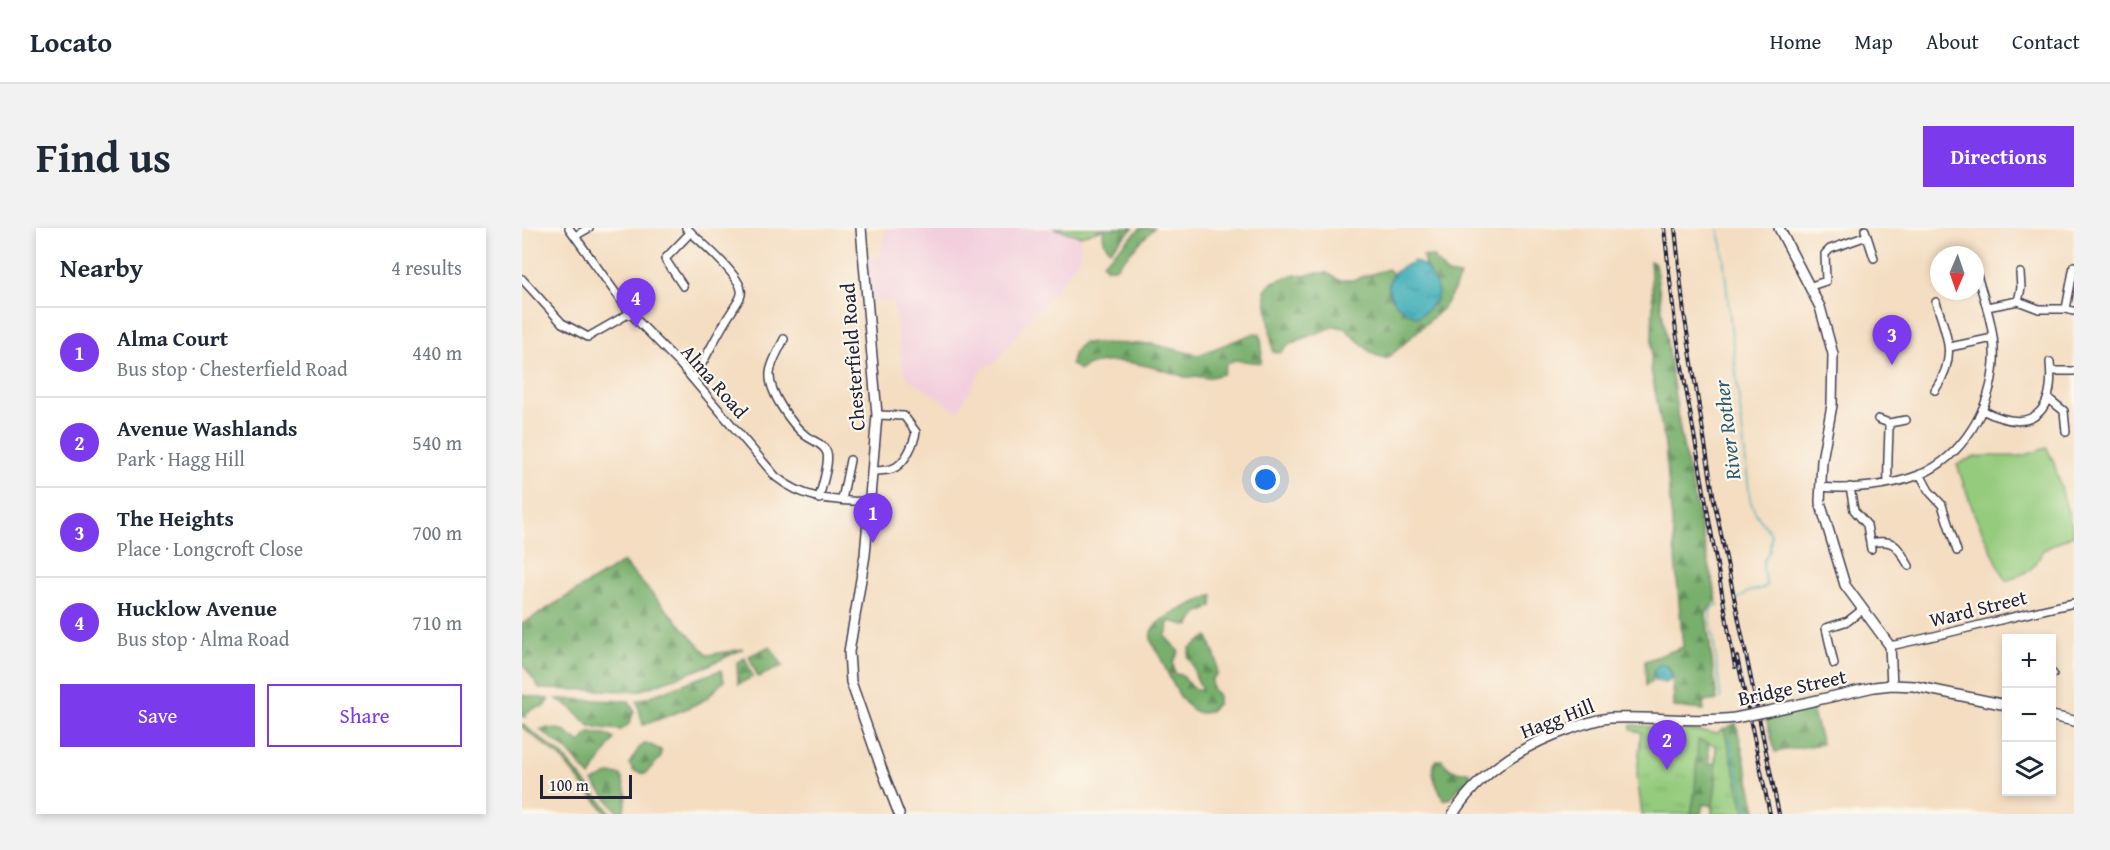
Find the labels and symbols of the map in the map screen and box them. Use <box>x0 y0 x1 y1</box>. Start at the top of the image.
north arrow <box>1930 246 1984 300</box>
pin: 4 <box>616 279 656 328</box>
street label: Chesterfield Road <box>832 282 872 432</box>
pin: 3 <box>1872 316 1912 365</box>
street label: Alma Road <box>675 338 756 425</box>
water label: River Rother <box>1705 377 1749 483</box>
your location <box>1251 465 1280 494</box>
pin: 1 <box>854 494 892 543</box>
street label: Ward Street <box>1926 582 2030 634</box>
street label: Bridge Street <box>1735 661 1849 713</box>
street label: Hagg Hill <box>1516 691 1599 745</box>
pin: 2 <box>1648 720 1686 770</box>
scale bar <box>540 772 632 800</box>

